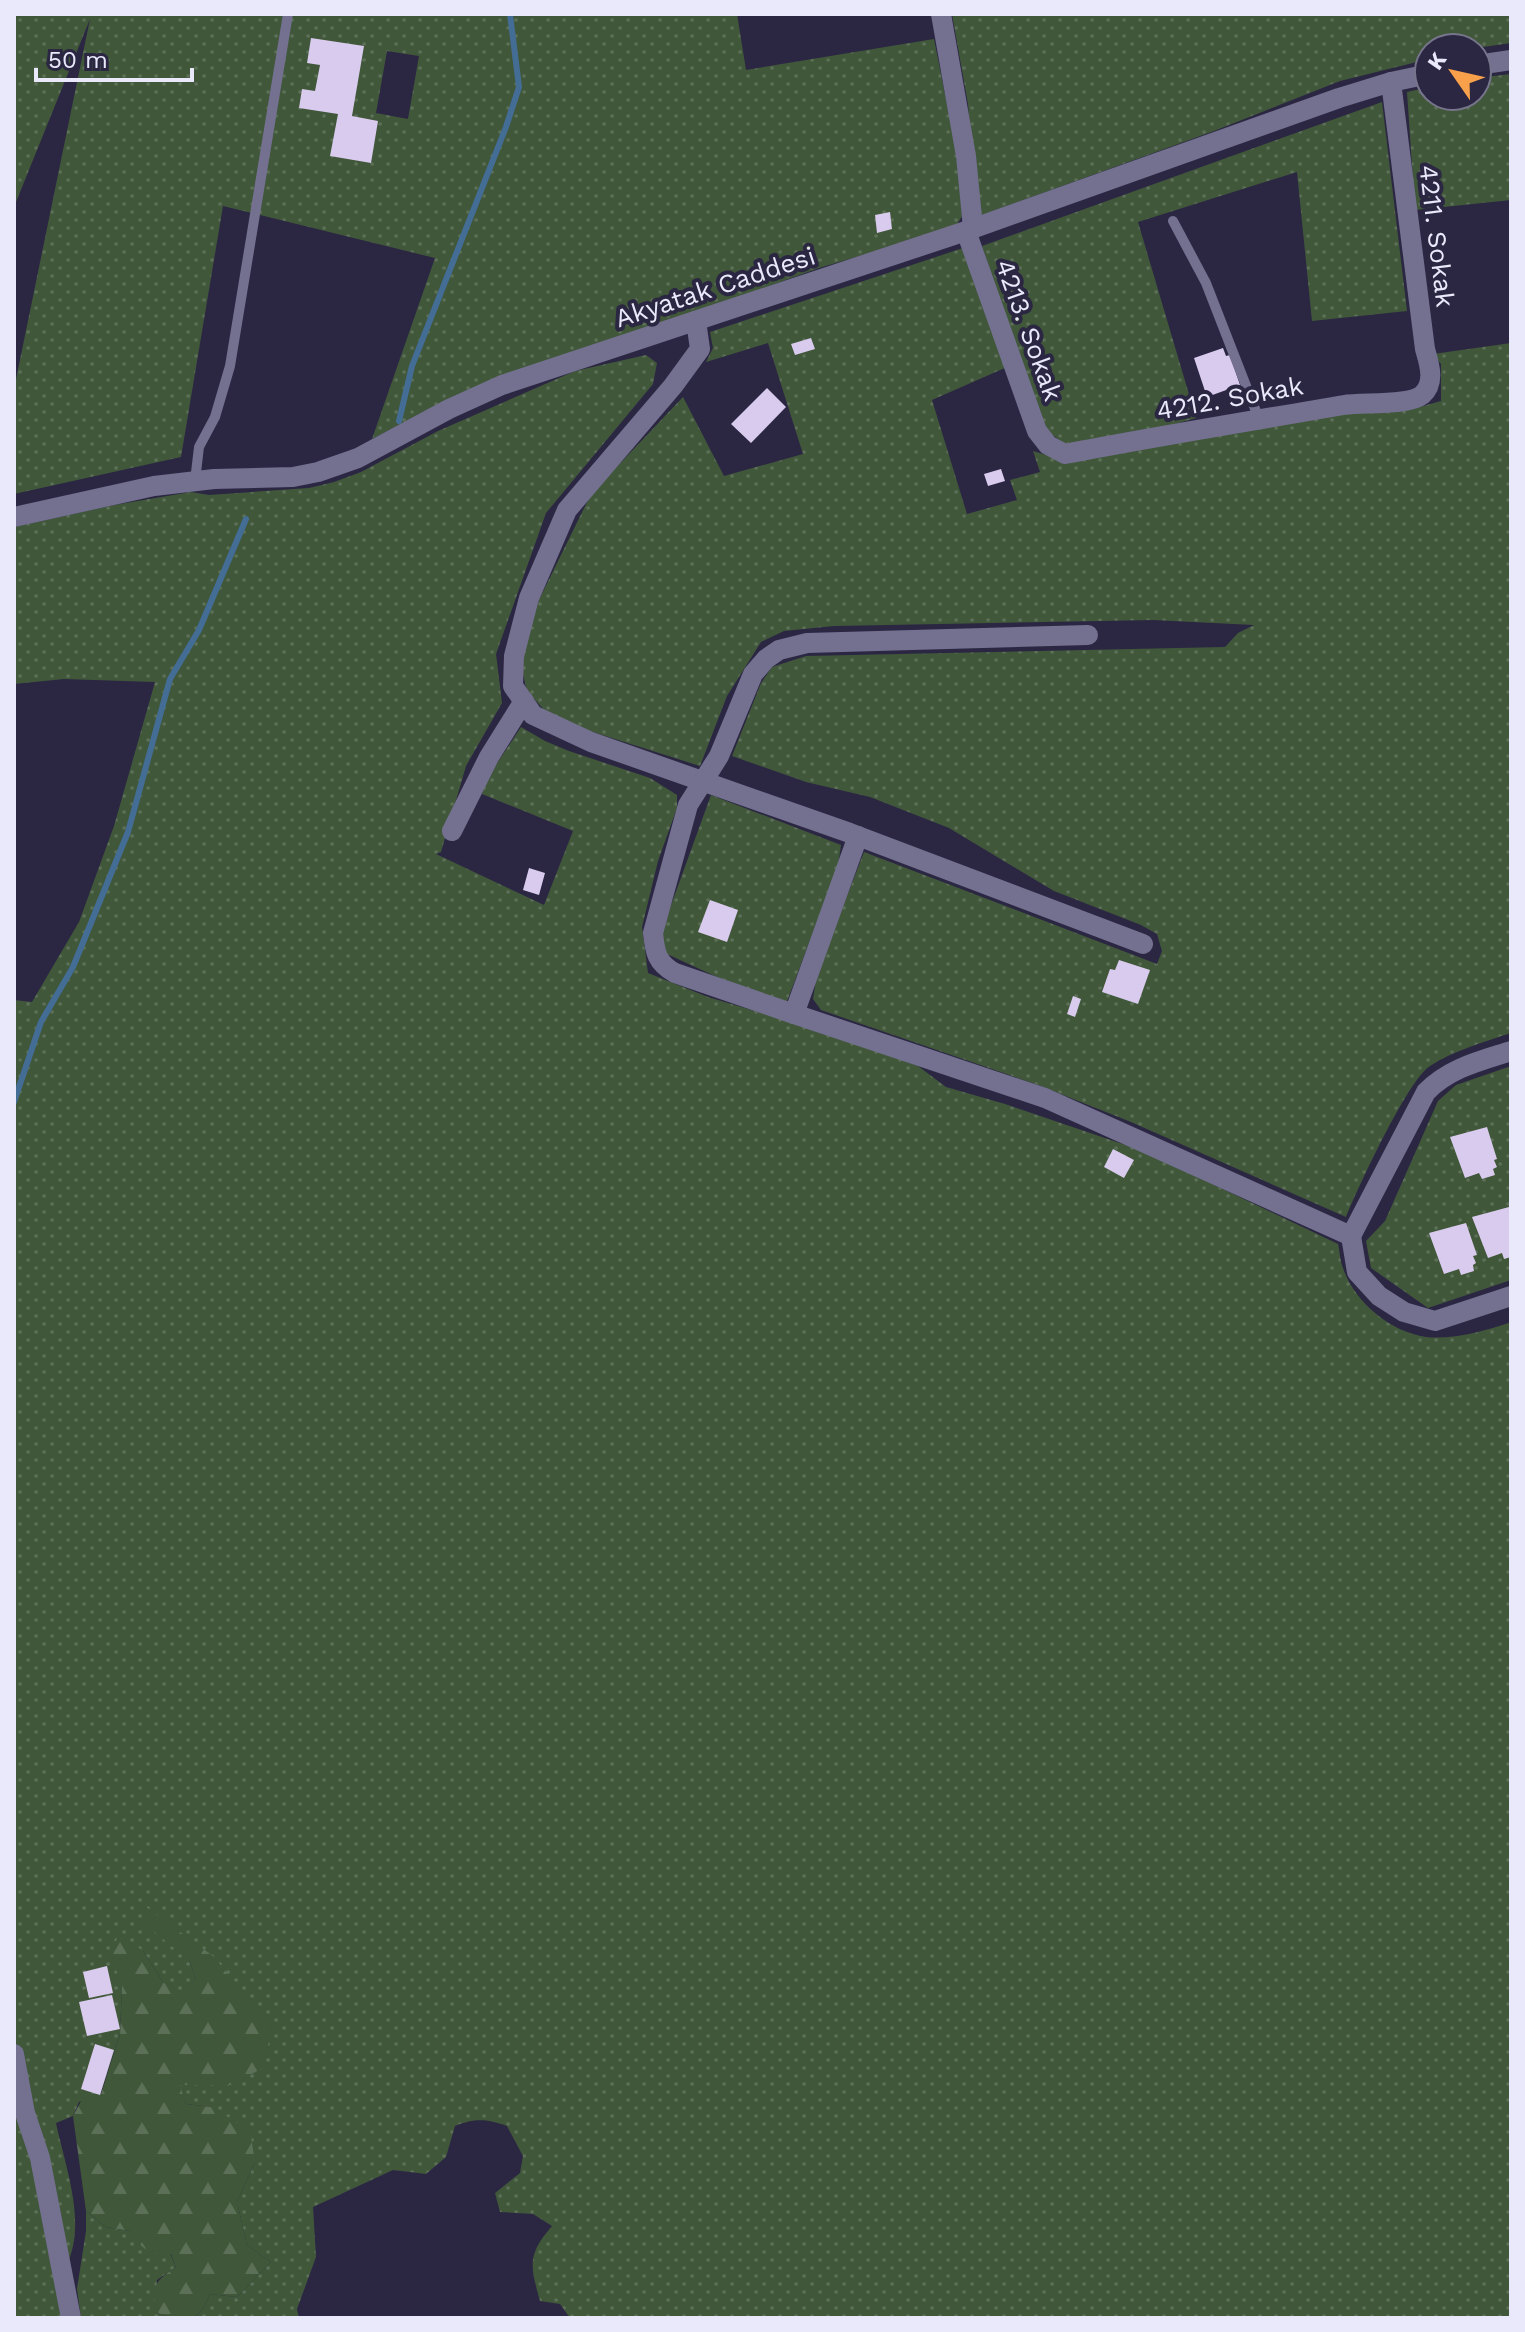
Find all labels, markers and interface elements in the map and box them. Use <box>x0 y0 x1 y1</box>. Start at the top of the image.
scale bar <box>36 32 192 82</box>
north arrow <box>1413 32 1493 112</box>
text: 50 m <box>48 46 108 74</box>
text: K <box>1422 47 1452 74</box>
street label: 4211. Sokak <box>1413 163 1461 309</box>
street label: Akyatak Caddesi <box>611 241 819 333</box>
street label: 4213. Sokak <box>990 255 1069 405</box>
street label: 4212. Sokak <box>1154 370 1306 426</box>

